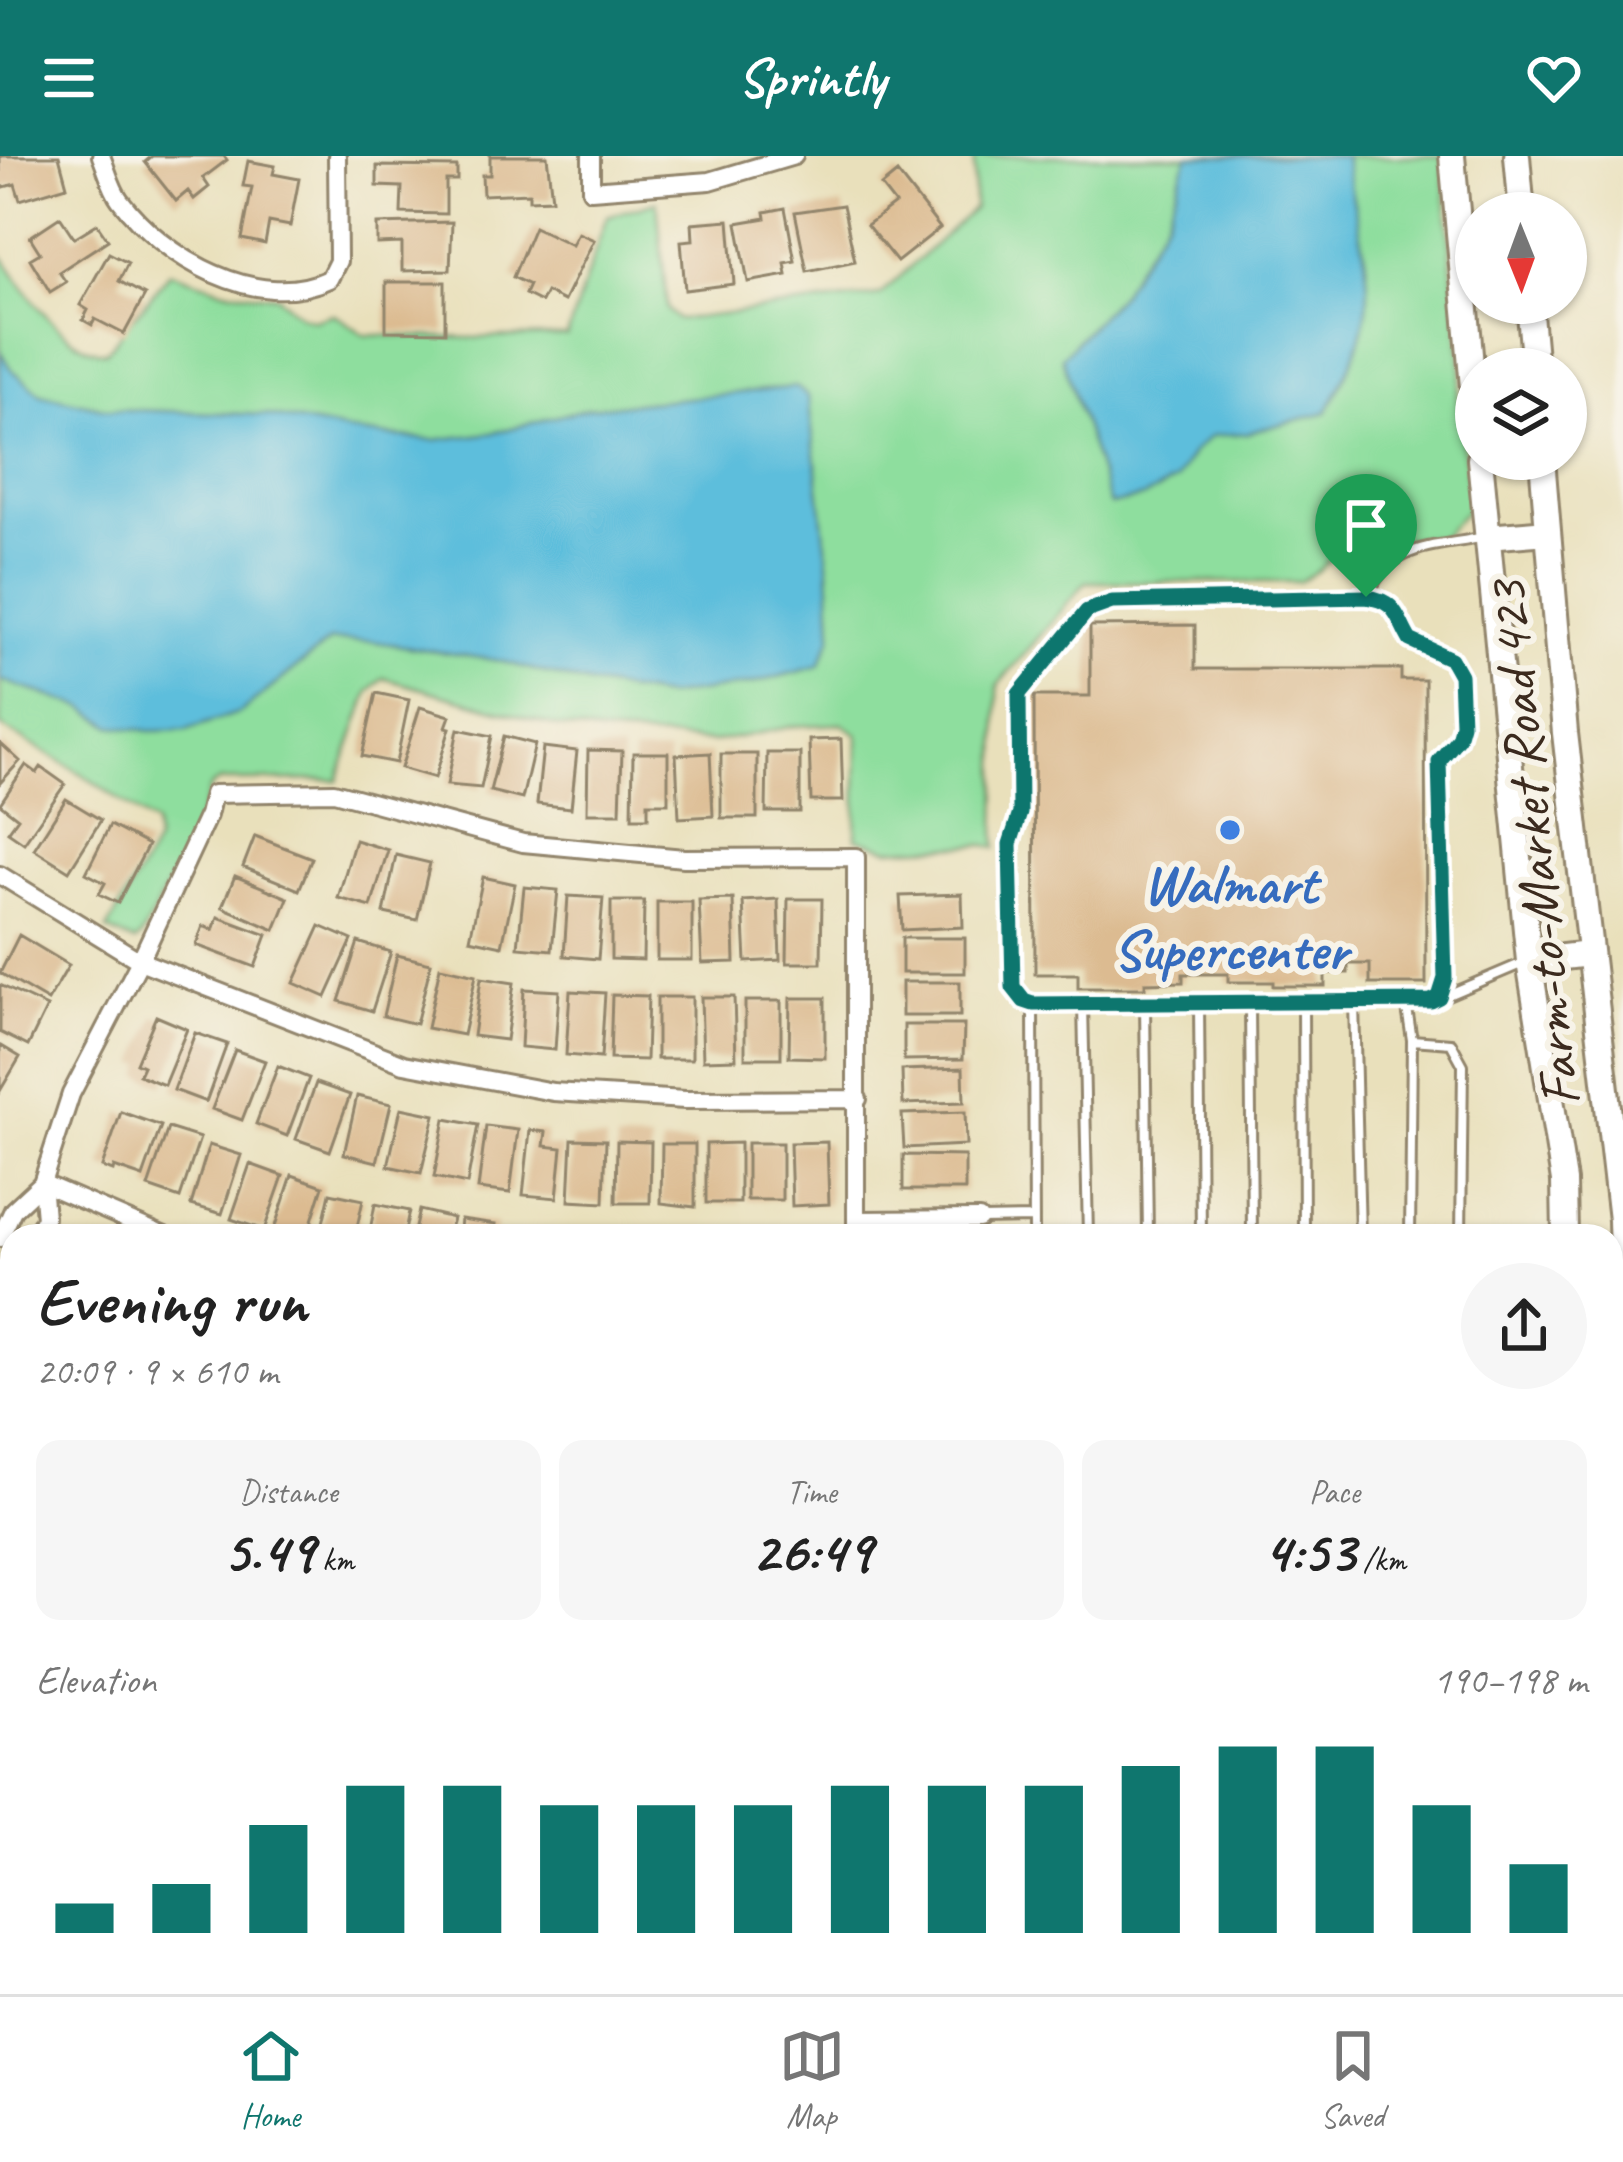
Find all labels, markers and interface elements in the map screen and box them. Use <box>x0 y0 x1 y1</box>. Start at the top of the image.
text: Sprintly <box>738 44 885 112</box>
icon: menu <box>36 45 102 111</box>
icon: heart <box>1521 45 1587 111</box>
north arrow <box>1455 192 1587 324</box>
map controls <box>1455 192 1587 480</box>
button: layers <box>1455 348 1587 480</box>
pin <box>1315 474 1417 597</box>
icon: arrive <box>1333 492 1399 558</box>
street label: Farm-to-Market Road 423 <box>1469 575 1596 1110</box>
marker: Walmart Supercenter <box>1217 817 1243 843</box>
place label: Walmart Supercenter <box>1113 848 1353 986</box>
text: Evening run <box>36 1260 306 1343</box>
button: share <box>1461 1263 1587 1389</box>
text: 20:09 · 9 × 610 m <box>36 1347 278 1396</box>
text: Distance <box>239 1471 338 1513</box>
text: Time <box>786 1471 837 1513</box>
text: Pace <box>1309 1471 1360 1513</box>
text: 5.49 <box>223 1513 314 1589</box>
text: 26:49 <box>751 1513 872 1589</box>
text: 4:53 <box>1263 1513 1355 1589</box>
text: km <box>314 1539 354 1581</box>
text: /km <box>1355 1539 1406 1581</box>
text: Elevation <box>36 1656 156 1705</box>
text: 190–198 m <box>1433 1656 1587 1705</box>
tab: Home <box>238 2023 304 2137</box>
tab: Map <box>779 2023 845 2137</box>
tab: Saved <box>1320 2023 1386 2137</box>

